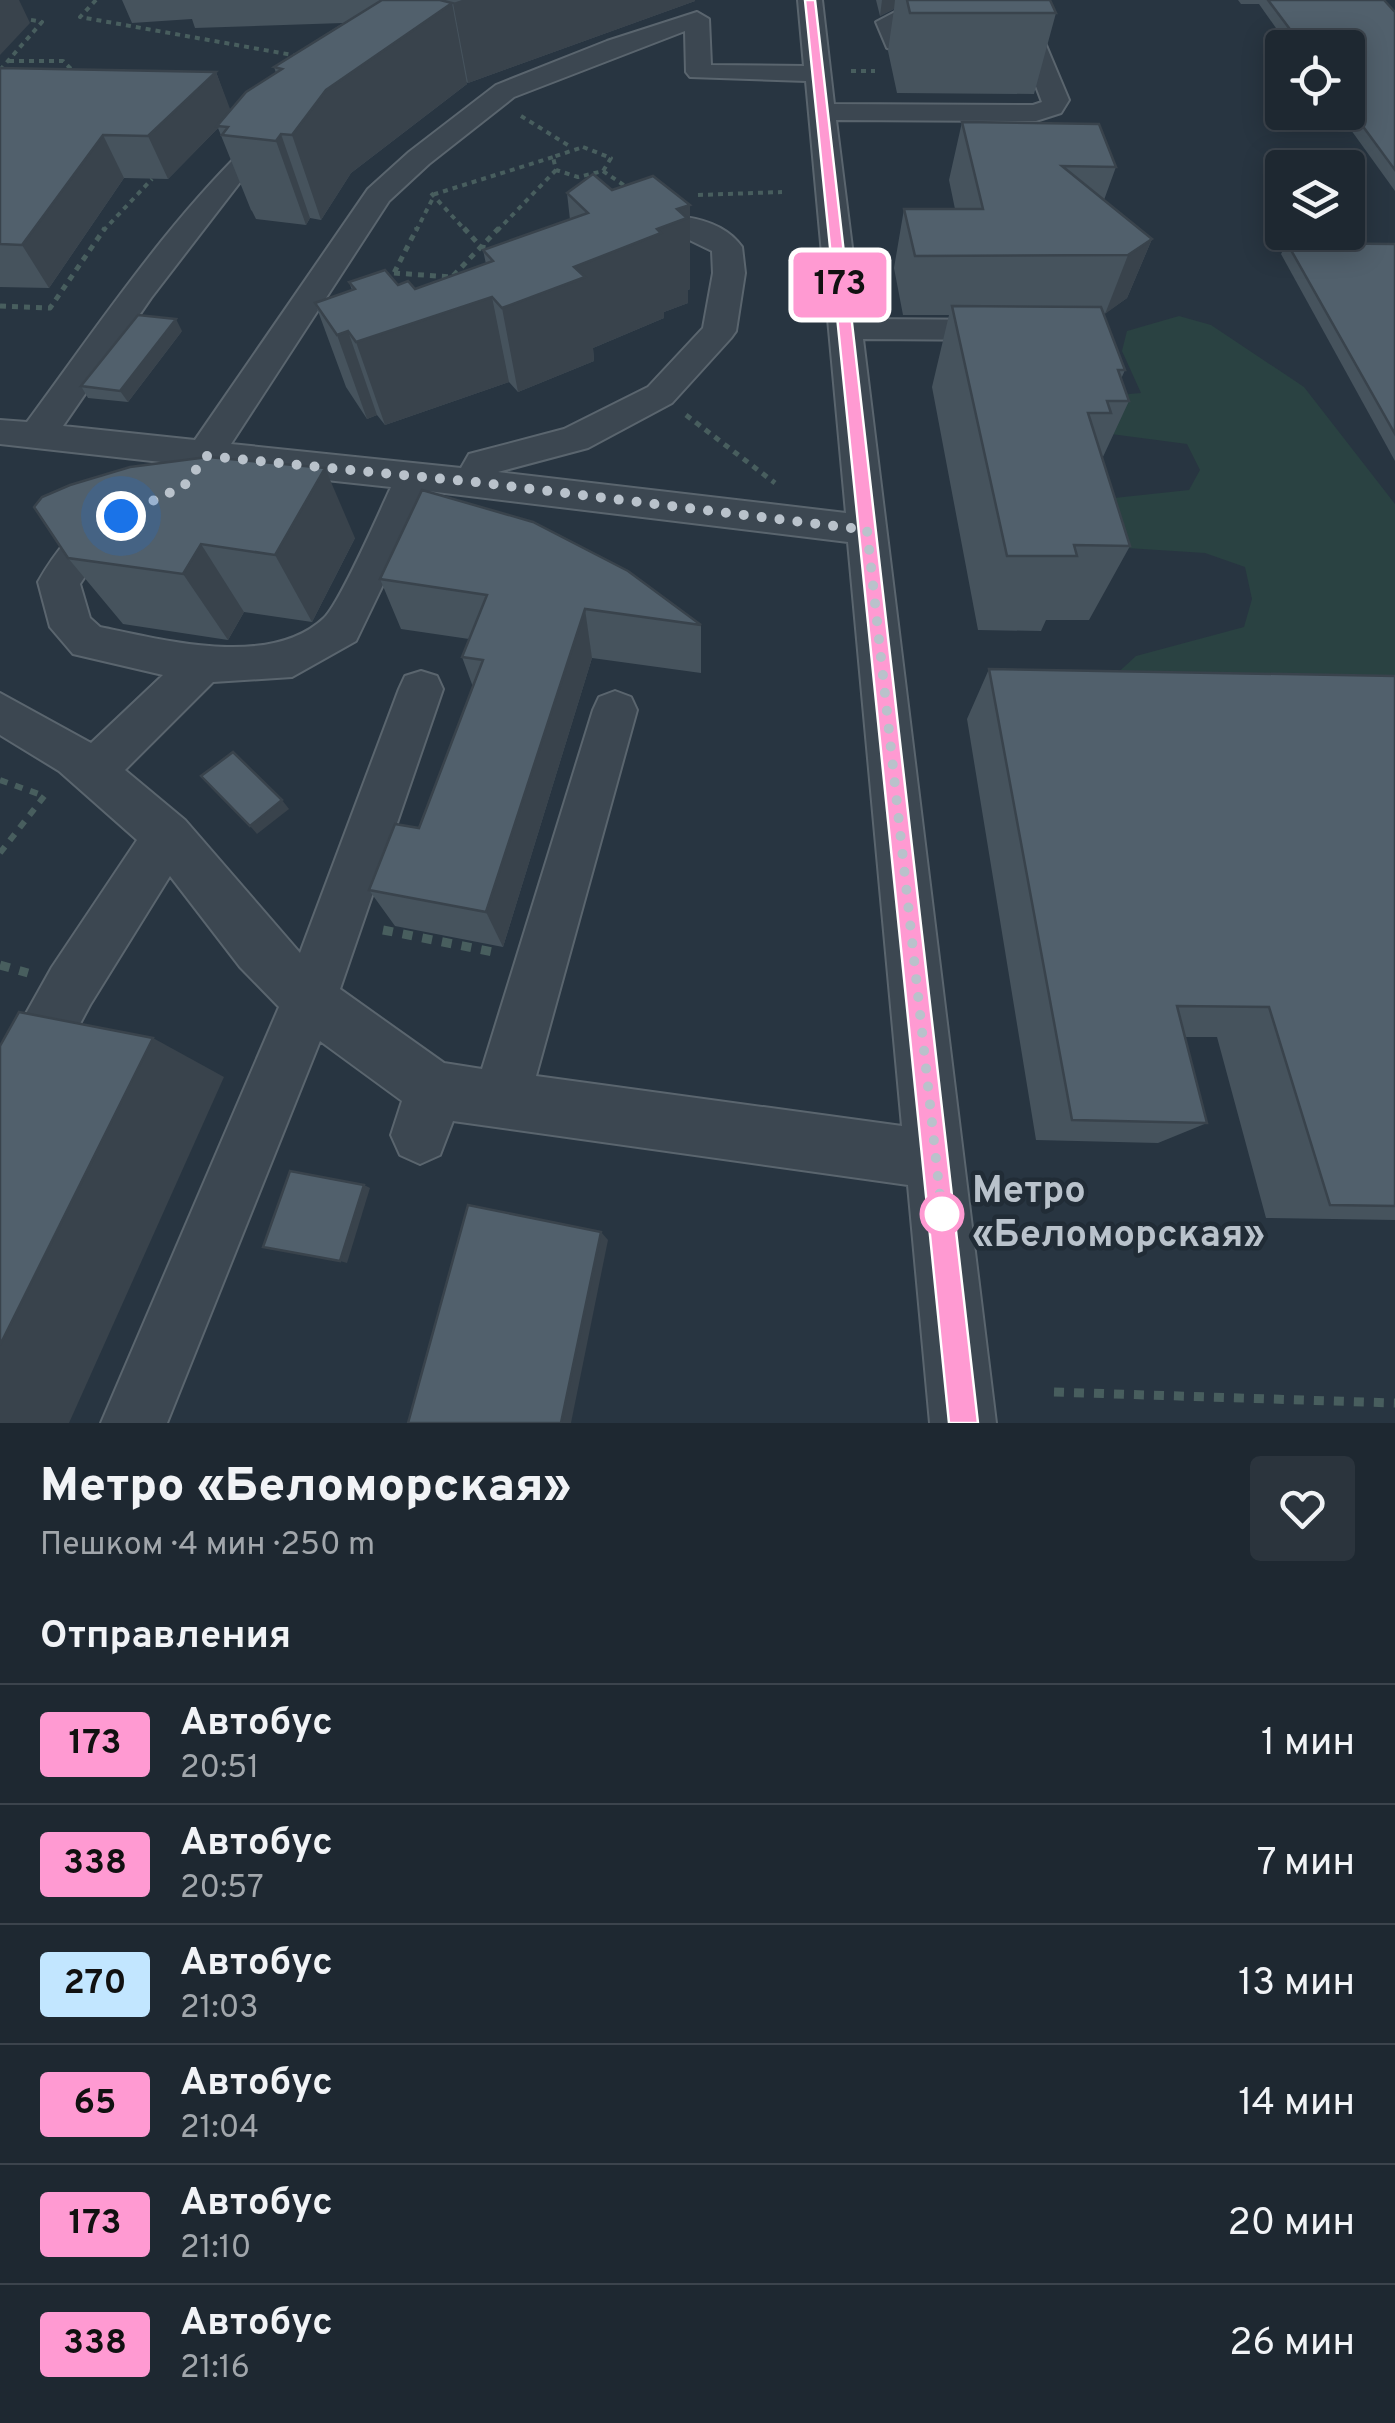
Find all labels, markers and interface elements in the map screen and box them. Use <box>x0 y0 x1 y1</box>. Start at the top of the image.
map controls <box>1265 30 1365 250</box>
button: locate <box>1265 30 1365 130</box>
button: layers <box>1265 150 1365 250</box>
line badge: 173 <box>782 252 898 318</box>
text: 173 <box>813 263 867 307</box>
your location <box>96 491 146 541</box>
place label: Метро «Беломорская» <box>972 1168 1265 1261</box>
marker: Метро «Беломорская» <box>921 1193 963 1235</box>
button: heart <box>1250 1456 1355 1561</box>
text: Метро «Беломорская» <box>40 1458 571 1518</box>
text: Пешком · 4 мин · 250 m <box>40 1526 375 1566</box>
text: Отправления <box>40 1613 291 1662</box>
text: Автобус <box>180 1700 333 1749</box>
text: 1 мин <box>1261 1720 1355 1769</box>
text: 173 <box>68 1722 122 1766</box>
text: 20:51 <box>180 1749 259 1789</box>
text: Автобус <box>180 1820 333 1869</box>
text: 7 мин <box>1257 1840 1355 1889</box>
text: 338 <box>63 1842 127 1886</box>
text: 20:57 <box>180 1869 264 1909</box>
text: Автобус <box>180 1940 333 1989</box>
text: 13 мин <box>1238 1960 1355 2009</box>
text: 270 <box>64 1962 126 2006</box>
text: 21:03 <box>180 1989 259 2029</box>
text: Автобус <box>180 2060 333 2109</box>
text: 14 мин <box>1238 2080 1355 2129</box>
text: 65 <box>74 2082 116 2126</box>
text: 21:04 <box>180 2109 259 2149</box>
text: Автобус <box>180 2180 333 2229</box>
text: 20 мин <box>1228 2200 1355 2249</box>
text: 173 <box>68 2202 122 2246</box>
text: 21:10 <box>180 2229 251 2269</box>
text: Автобус <box>180 2300 333 2349</box>
text: 26 мин <box>1229 2320 1355 2369</box>
text: 338 <box>63 2322 127 2366</box>
text: 21:16 <box>180 2349 250 2389</box>

